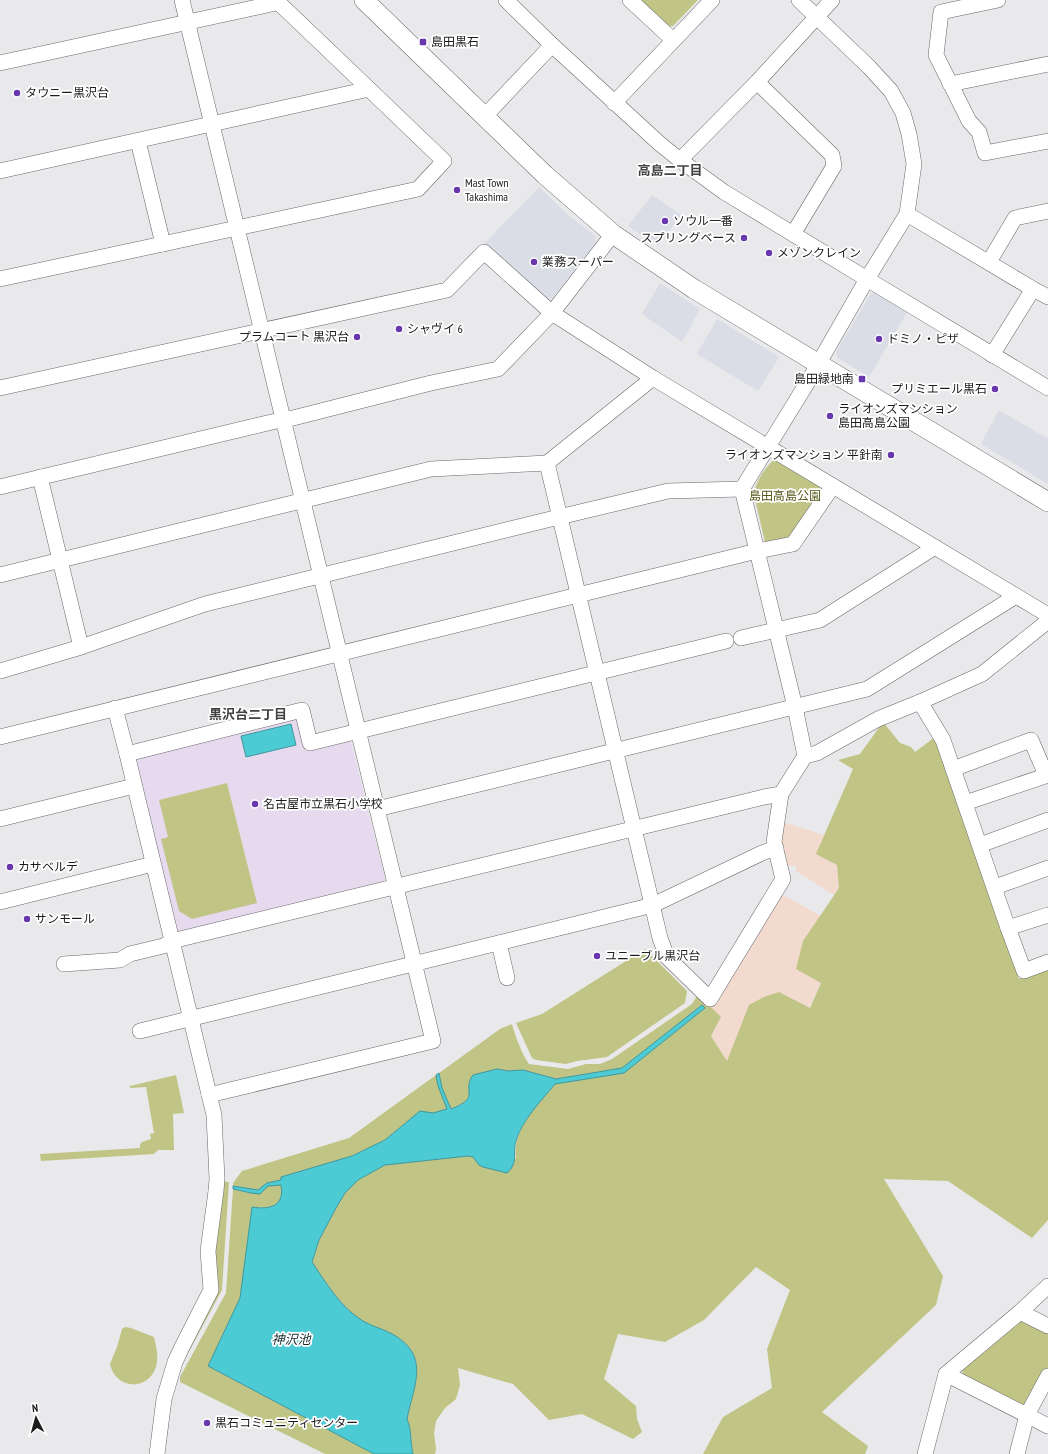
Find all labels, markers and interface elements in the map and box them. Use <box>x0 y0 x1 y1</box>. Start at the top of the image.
place label: 島田黒石 <box>431 34 479 49</box>
marker: 島田黒石 <box>418 37 428 47</box>
place label: タウニー黒沢台 <box>25 85 109 100</box>
marker: タウニー黒沢台 <box>12 88 22 98</box>
district label: 高島二丁目 <box>637 162 703 179</box>
place label: Mast Town Takashima <box>465 175 509 204</box>
marker: Mast Town Takashima <box>452 185 462 195</box>
place label: ソウル一番 <box>673 213 733 228</box>
marker: ソウル一番 <box>660 216 670 226</box>
place label: スプリングベース <box>641 230 736 245</box>
marker: スプリングベース <box>739 233 749 243</box>
place label: メゾンクレイン <box>777 245 861 260</box>
marker: メゾンクレイン <box>764 248 774 258</box>
place label: 業務スーパー <box>542 254 614 269</box>
marker: 業務スーパー <box>529 257 539 267</box>
place label: シャヴイ 6 <box>407 321 463 336</box>
marker: シャヴイ 6 <box>394 324 404 334</box>
place label: プラムコート 黒沢台 <box>239 329 349 344</box>
place label: ドミノ・ピザ <box>887 331 959 346</box>
marker: プラムコート 黒沢台 <box>352 332 362 342</box>
marker: ドミノ・ピザ <box>874 334 884 344</box>
place label: 島田緑地南 <box>794 371 854 386</box>
marker: 島田緑地南 <box>857 374 867 384</box>
place label: プリミエール黒石 <box>891 381 987 396</box>
marker: プリミエール黒石 <box>990 384 1000 394</box>
place label: ライオンズマンション 島田高島公園 <box>838 401 958 430</box>
marker: ライオンズマンション 島田高島公園 <box>825 411 835 421</box>
place label: ライオンズマンション 平針南 <box>725 447 883 462</box>
marker: ライオンズマンション 平針南 <box>886 450 896 460</box>
park label: 島田高島公園 <box>749 488 821 503</box>
district label: 黒沢台二丁目 <box>209 706 287 723</box>
place label: 名古屋市立黒石小学校 <box>263 796 383 811</box>
marker: 名古屋市立黒石小学校 <box>250 799 260 809</box>
place label: カサベルデ <box>18 859 78 874</box>
marker: カサベルデ <box>5 862 15 872</box>
place label: サンモール <box>35 911 95 926</box>
marker: サンモール <box>22 914 32 924</box>
place label: ユニーブル黒沢台 <box>605 948 700 963</box>
marker: ユニーブル黒沢台 <box>592 951 602 961</box>
water label: 神沢池 <box>271 1331 312 1348</box>
north arrow <box>16 1398 56 1438</box>
text: N <box>31 1401 39 1415</box>
place label: 黒石コミュニティセンター <box>215 1415 358 1430</box>
marker: 黒石コミュニティセンター <box>202 1418 212 1428</box>

